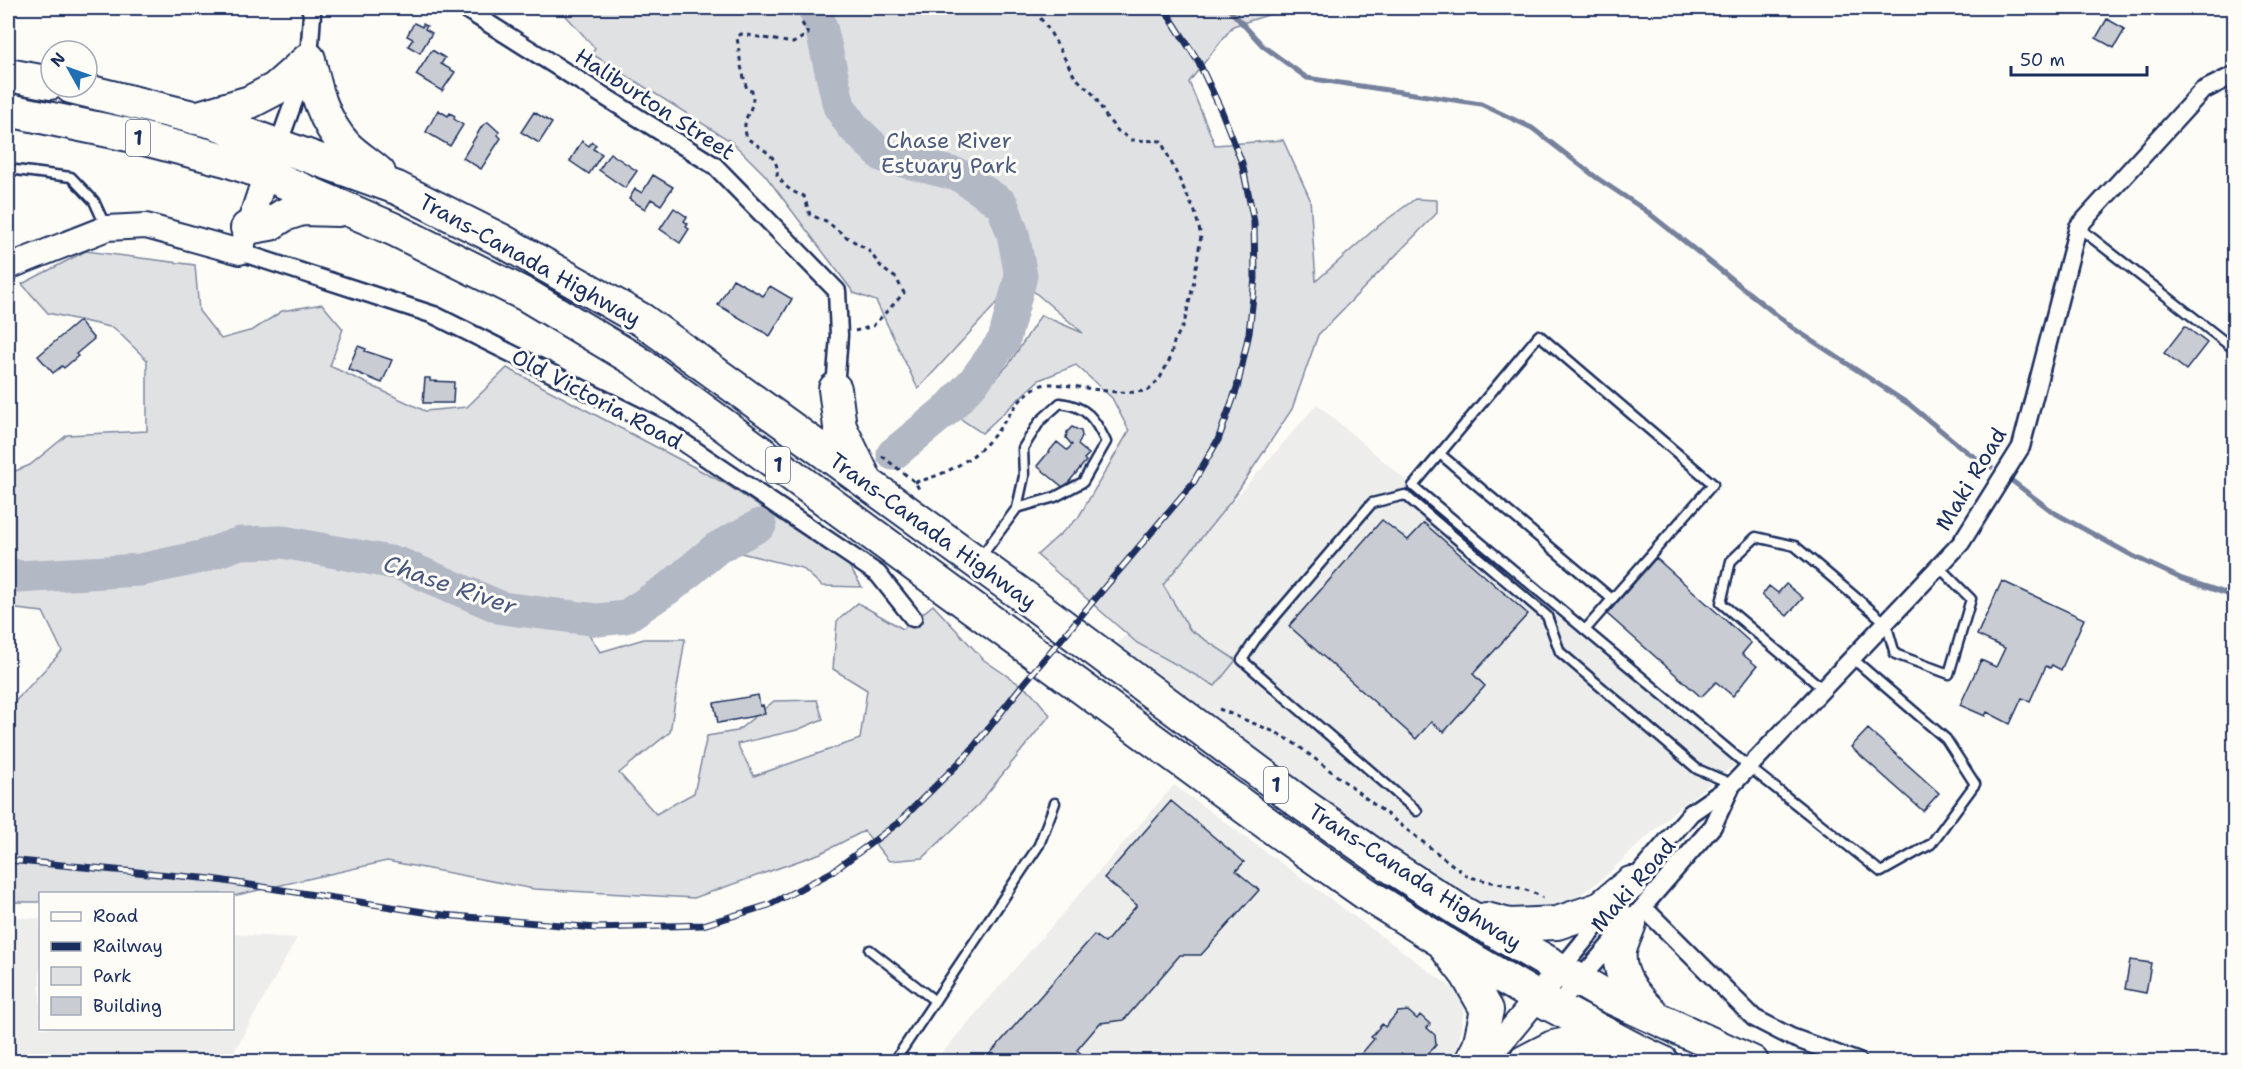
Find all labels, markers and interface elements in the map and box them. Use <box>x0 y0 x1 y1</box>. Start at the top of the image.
north arrow <box>39 39 99 99</box>
scale bar <box>2011 39 2148 77</box>
street label: Haliburton Street <box>570 41 740 167</box>
text: N <box>46 48 70 71</box>
text: 50 m <box>2020 48 2065 72</box>
road number: 1 <box>126 120 150 156</box>
park label: Chase River Estuary Park <box>881 126 1017 180</box>
street label: Trans-Canada Highway <box>414 187 646 333</box>
street label: Old Victoria Road <box>507 342 687 456</box>
street label: Maki Road <box>1929 422 2013 536</box>
street label: Trans-Canada Highway <box>824 446 1042 616</box>
road number: 1 <box>766 447 790 483</box>
water label: Chase River <box>379 547 521 623</box>
road number: 1 <box>1264 767 1288 803</box>
street label: Trans-Canada Highway <box>1303 797 1527 957</box>
street label: Maki Road <box>1584 832 1682 938</box>
legend <box>39 892 234 1030</box>
text: Road <box>93 904 138 928</box>
text: Railway <box>93 934 163 958</box>
text: Park <box>93 964 132 988</box>
text: Building <box>93 994 162 1018</box>

